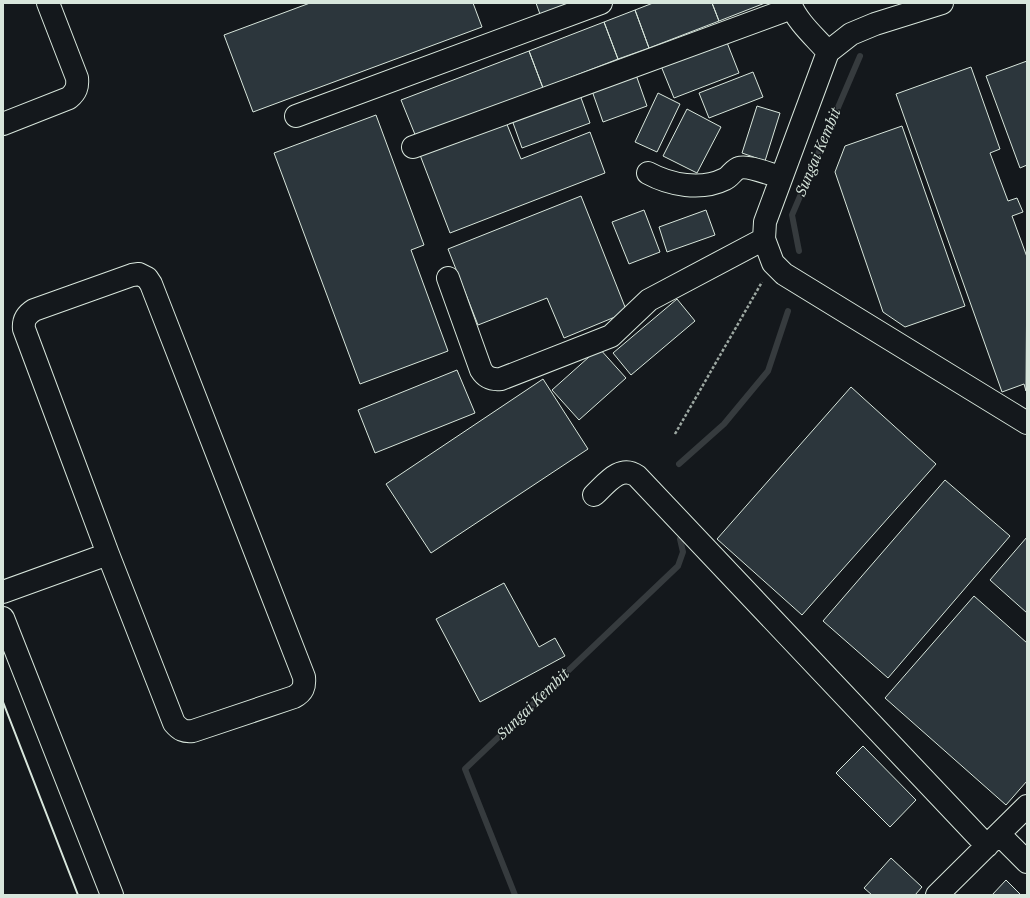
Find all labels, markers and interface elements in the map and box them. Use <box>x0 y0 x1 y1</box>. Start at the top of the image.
water label: Sungai Kembit <box>790 104 845 200</box>
water label: Sungai Kembit <box>491 664 574 744</box>

